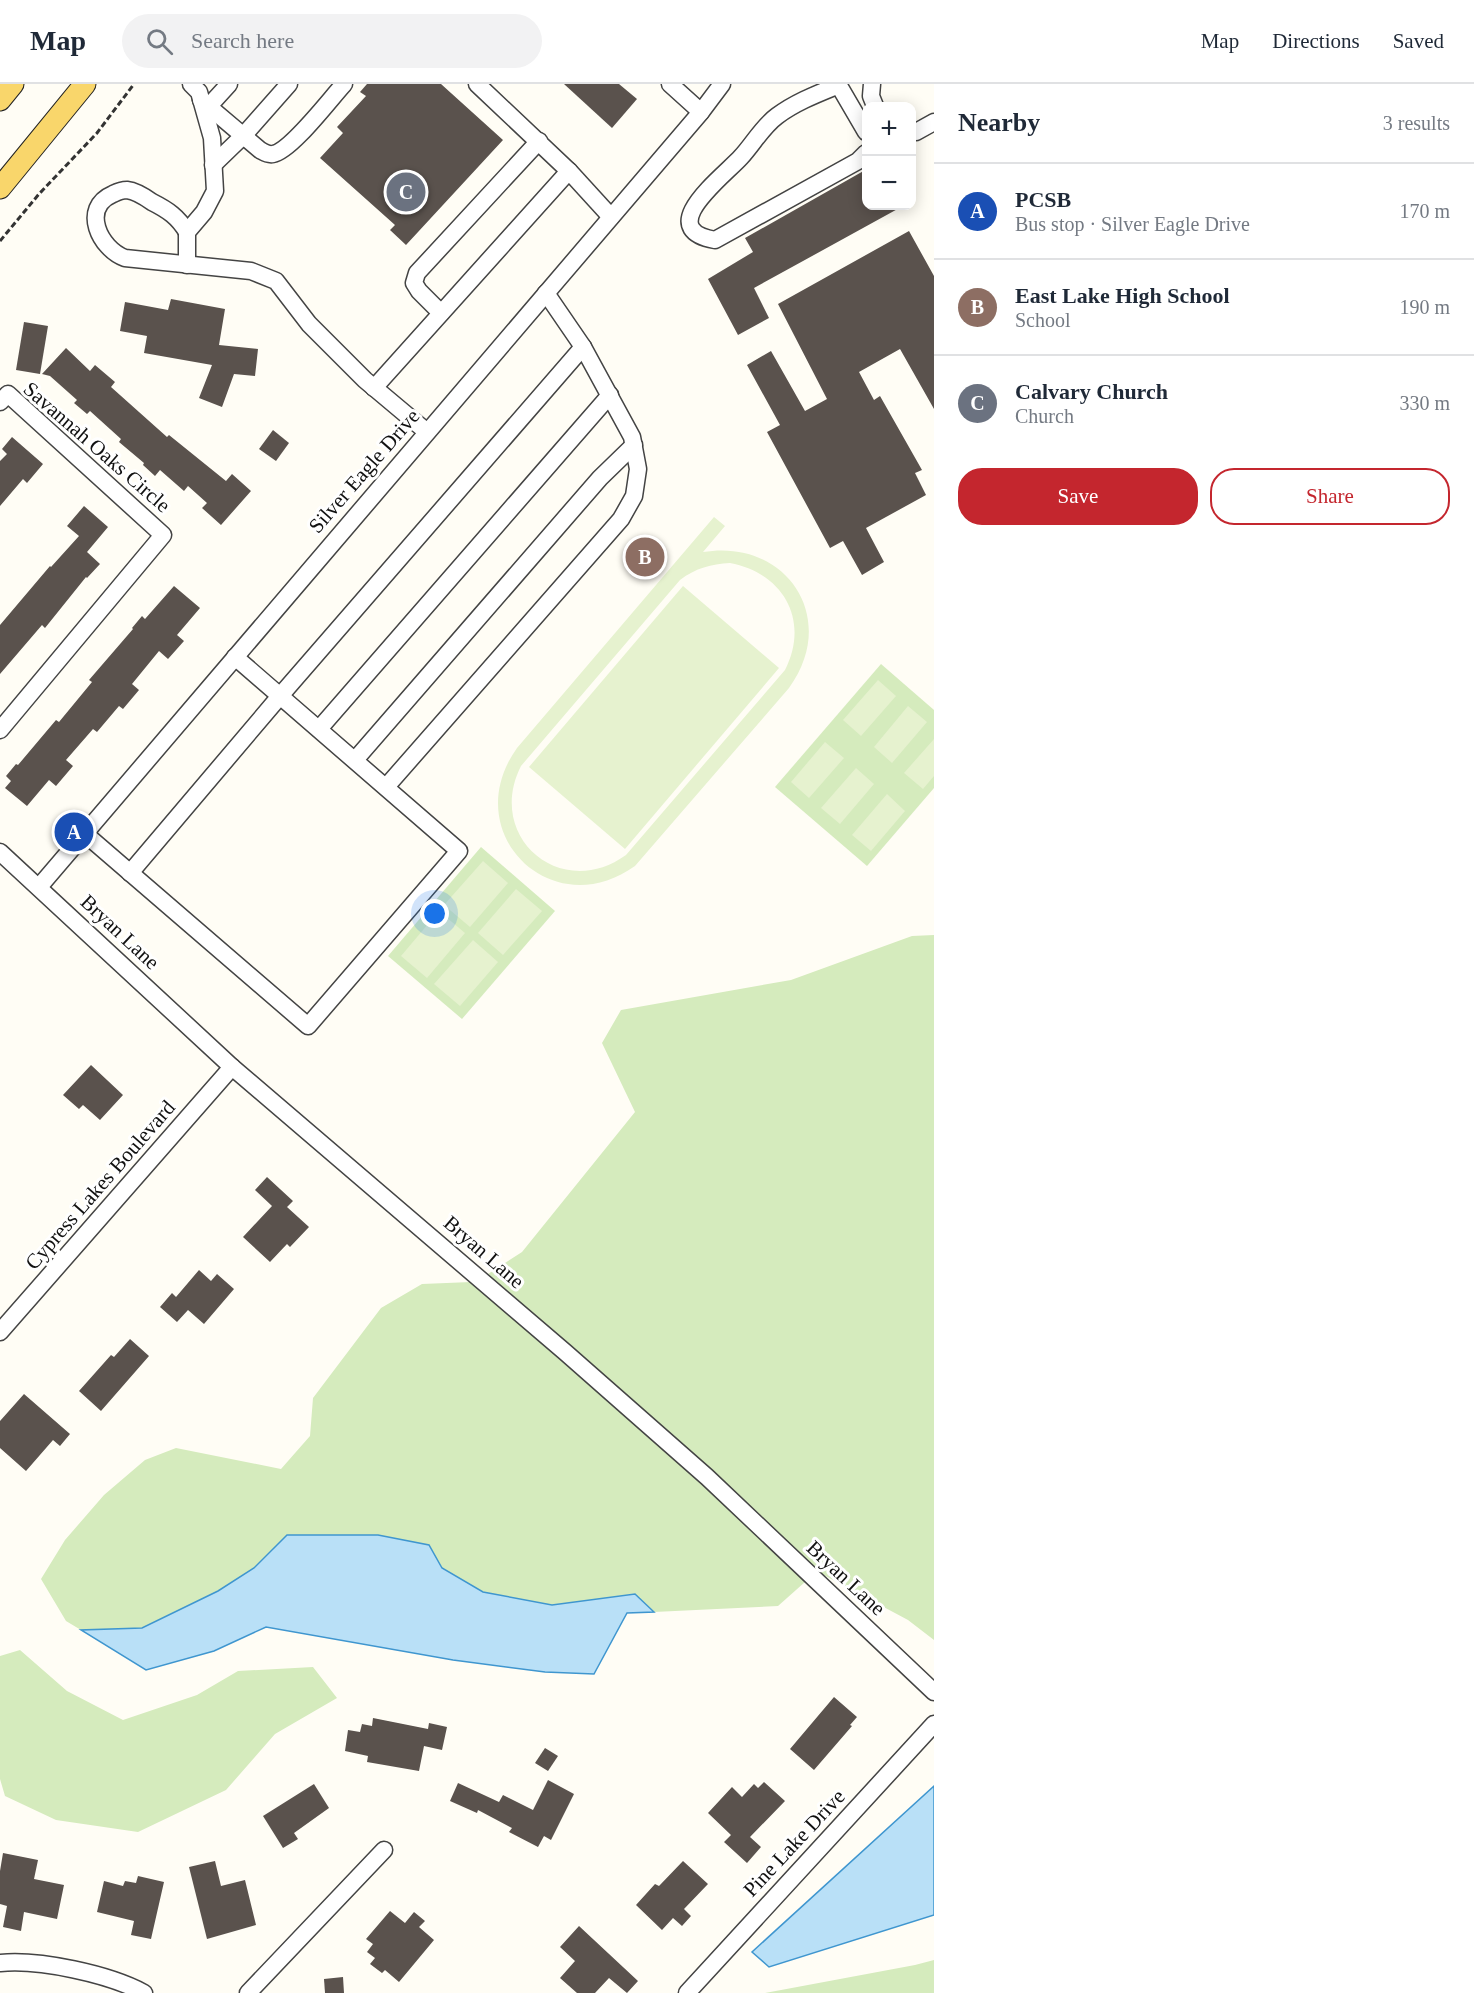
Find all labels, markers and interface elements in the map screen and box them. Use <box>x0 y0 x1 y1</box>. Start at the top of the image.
search box <box>122 14 542 68</box>
text: Map <box>30 25 86 56</box>
icon: search <box>143 25 176 58</box>
text: Search here <box>191 28 294 53</box>
text: Map <box>1201 29 1239 53</box>
text: Directions <box>1272 29 1360 53</box>
text: Saved <box>1393 29 1444 53</box>
map controls <box>862 102 916 210</box>
button: + <box>862 102 916 156</box>
text: Nearby <box>958 108 1040 137</box>
text: 3 results <box>1383 112 1450 134</box>
button: − <box>862 156 916 210</box>
pin: C <box>386 170 426 214</box>
text: PCSB <box>1015 187 1071 212</box>
text: A <box>970 200 985 222</box>
text: 170 m <box>1399 200 1450 222</box>
text: Bus stop · Silver Eagle Drive <box>1015 213 1250 235</box>
text: East Lake High School <box>1015 283 1230 308</box>
text: B <box>971 296 984 318</box>
text: 190 m <box>1399 296 1450 318</box>
text: School <box>1015 309 1071 331</box>
street label: Savannah Oaks Circle <box>19 377 175 517</box>
text: Calvary Church <box>1015 379 1168 404</box>
text: C <box>970 392 985 414</box>
text: 330 m <box>1399 392 1450 414</box>
street label: Silver Eagle Drive <box>304 404 424 538</box>
text: Church <box>1015 405 1074 427</box>
button: Save <box>958 468 1198 525</box>
button: Share <box>1210 468 1450 525</box>
pin: B <box>626 534 664 580</box>
pin: A <box>54 810 94 855</box>
street label: Bryan Lane <box>76 890 164 974</box>
your location <box>420 899 449 928</box>
street label: Cypress Lakes Boulevard <box>20 1095 180 1274</box>
street label: Bryan Lane <box>439 1211 529 1293</box>
street label: Bryan Lane <box>802 1536 890 1620</box>
street label: Pine Lake Drive <box>738 1784 850 1902</box>

